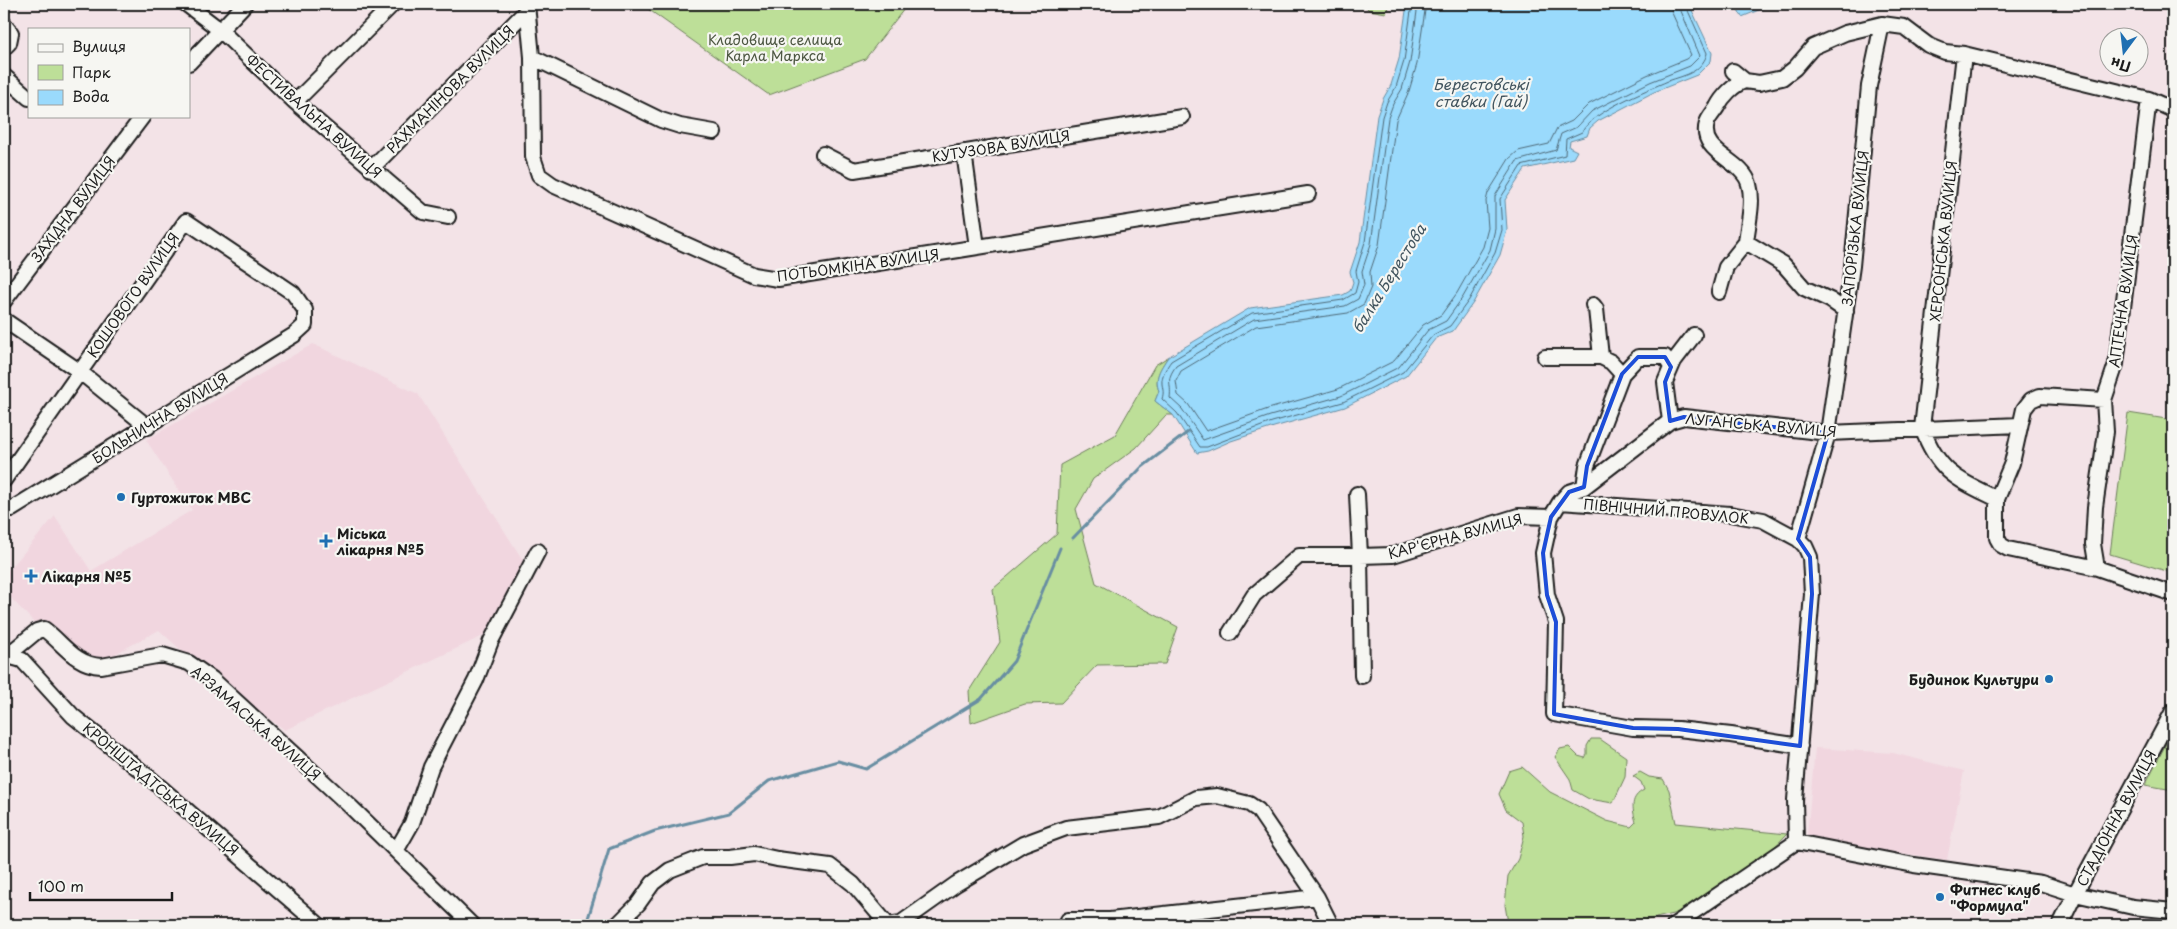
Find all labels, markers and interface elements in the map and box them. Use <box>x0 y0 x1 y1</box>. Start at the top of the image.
street label: РАХМАНІНОВА ВУЛИЦЯ <box>381 20 519 158</box>
legend <box>28 28 190 118</box>
north arrow <box>2100 28 2150 78</box>
park label: Кладовище селища Карла Маркса <box>708 29 842 66</box>
text: Вулиця <box>72 34 126 57</box>
street label: ФЕСТИВАЛЬНА ВУЛИЦЯ <box>241 49 387 183</box>
text: Пн <box>2108 52 2133 78</box>
text: Парк <box>72 60 111 83</box>
water label: Берестовські ставки (Гай) <box>1433 72 1532 112</box>
text: Вода <box>72 84 110 107</box>
street label: КУТУЗОВА ВУЛИЦЯ <box>931 125 1071 167</box>
street label: ЗАПОРІЗЬКА ВУЛИЦЯ <box>1836 149 1874 307</box>
street label: ЗАХІДНА ВУЛИЦЯ <box>26 151 120 267</box>
street label: ХЕРСОНСЬКА ВУЛИЦЯ <box>1924 160 1962 322</box>
water label: балка Берестова <box>1345 218 1431 337</box>
street label: КОШОВОГО ВУЛИЦЯ <box>82 228 184 362</box>
street label: АПТЕЧНА ВУЛИЦЯ <box>2103 233 2143 369</box>
street label: ПОТЬОМКІНА ВУЛИЦЯ <box>776 243 940 287</box>
street label: БОЛЬНИЧНА ВУЛИЦЯ <box>88 368 232 468</box>
street label: ЛУГАНСЬКА ВУЛИЦЯ <box>1684 408 1838 442</box>
place label: Гуртожиток МВС <box>131 487 251 508</box>
marker: Гуртожиток МВС <box>115 491 127 503</box>
street label: ПІВНІЧНИЙ ПРОВУЛОК <box>1583 493 1749 529</box>
street label: КАР'ЄРНА ВУЛИЦЯ <box>1386 508 1524 564</box>
place label: Міська лікарня №5 <box>336 523 424 560</box>
marker: Міська лікарня №5 <box>319 534 333 548</box>
place label: Лікарня №5 <box>42 566 132 587</box>
marker: Лікарня №5 <box>24 569 38 583</box>
street label: АРЗАМАСЬКА ВУЛИЦЯ <box>186 661 326 785</box>
place label: Будинок Культури <box>1909 669 2039 690</box>
marker: Будинок Культури <box>2043 673 2055 685</box>
street label: КРОНШТАДТСЬКА ВУЛИЦЯ <box>79 717 243 861</box>
street label: СТАДІОННА ВУЛИЦЯ <box>2071 746 2161 890</box>
scale bar <box>30 869 172 901</box>
text: 100 m <box>38 874 84 897</box>
place label: Фитнес клуб "Формула" <box>1950 879 2041 916</box>
marker: Фитнес клуб "Формула" <box>1934 891 1946 903</box>

